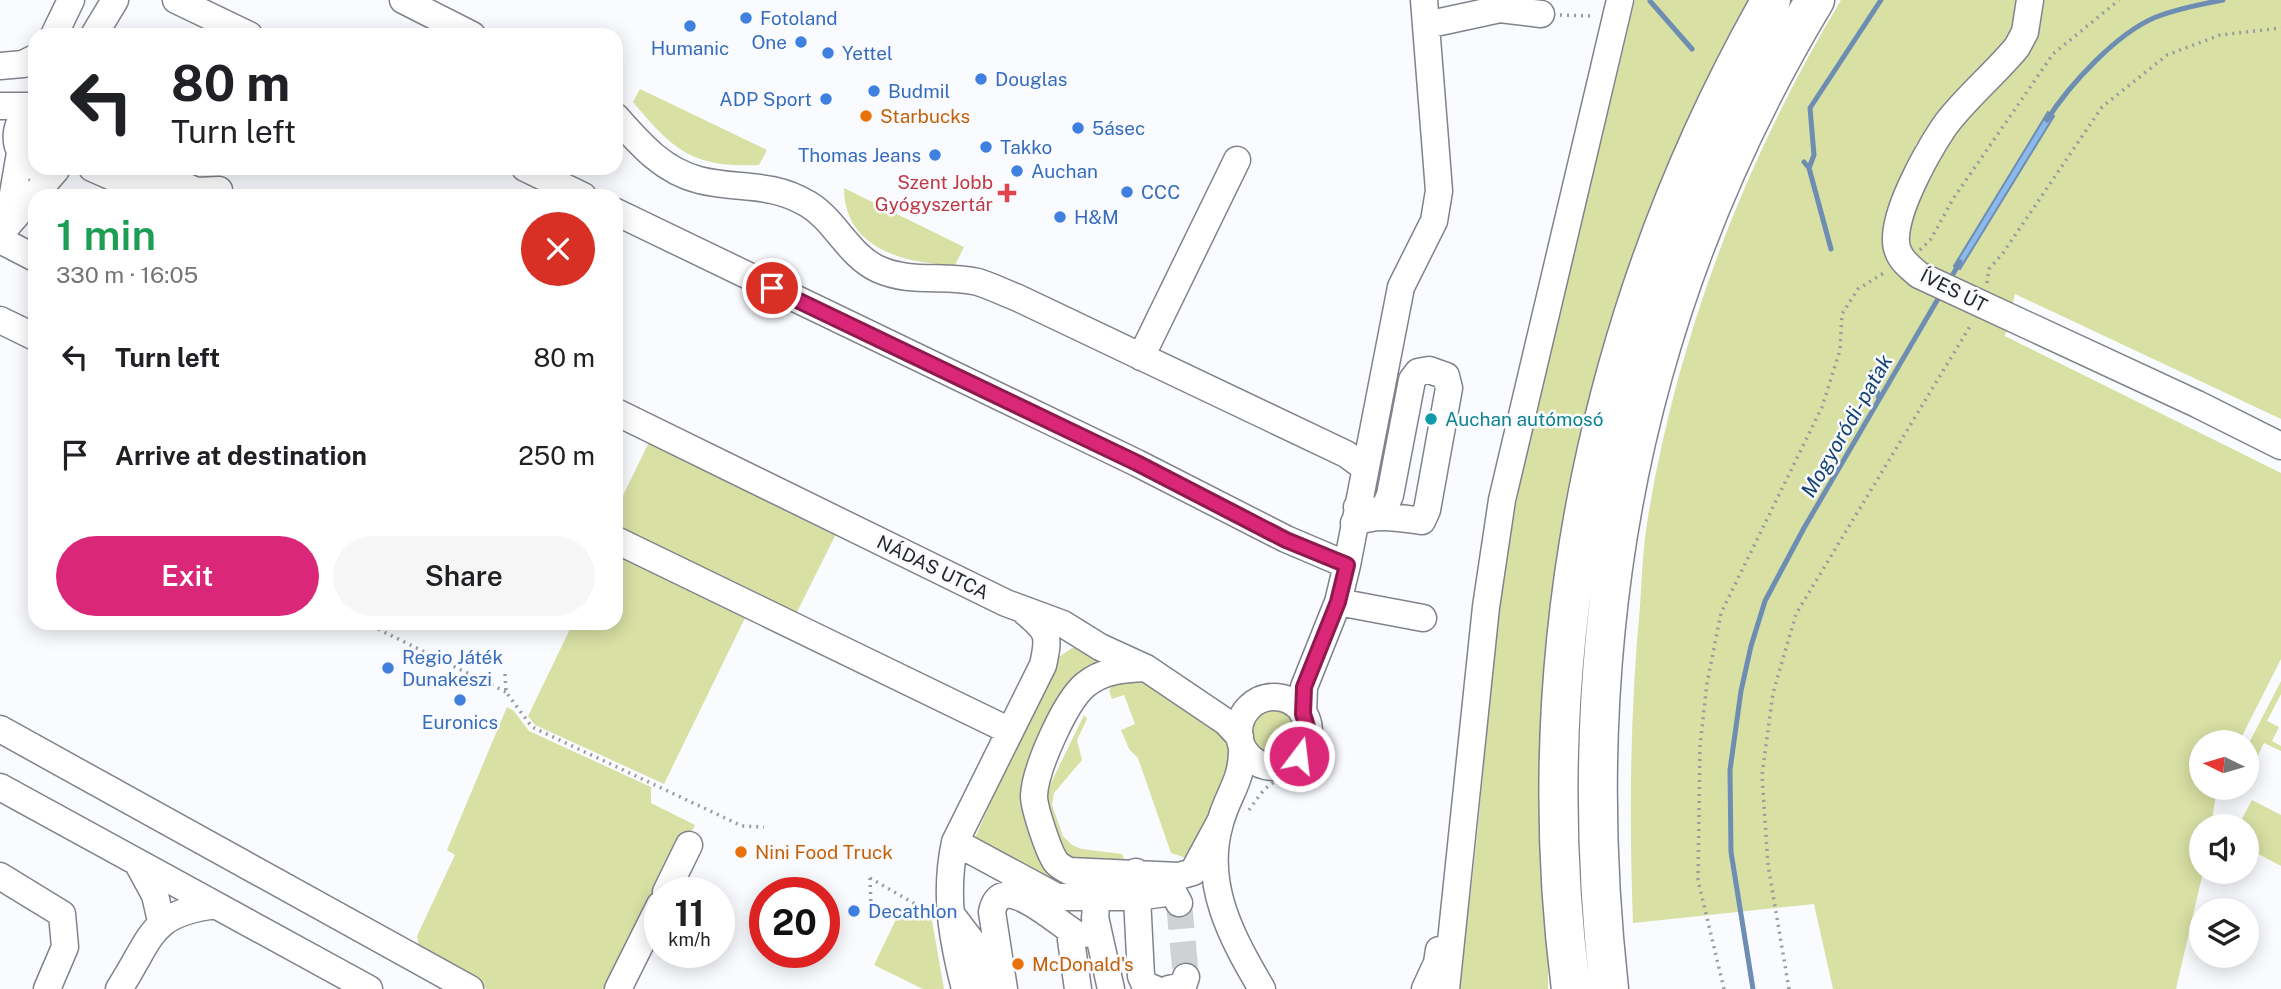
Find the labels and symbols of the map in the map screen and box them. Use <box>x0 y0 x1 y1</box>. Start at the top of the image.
place label: Fotoland <box>760 7 838 29</box>
marker: Fotoland <box>738 10 754 26</box>
marker: Humanic <box>682 18 698 34</box>
place label: One <box>751 31 787 53</box>
marker: One <box>793 34 809 50</box>
place label: Humanic <box>651 37 729 59</box>
place label: Yettel <box>842 42 893 64</box>
marker: Yettel <box>820 45 836 61</box>
place label: Douglas <box>995 68 1067 90</box>
marker: Douglas <box>973 71 989 87</box>
place label: Budmil <box>888 80 950 102</box>
marker: Budmil <box>866 83 882 99</box>
place label: ADP Sport <box>719 88 812 110</box>
marker: ADP Sport <box>818 91 834 107</box>
place label: Starbucks <box>880 105 970 127</box>
marker: Starbucks <box>858 108 874 124</box>
place label: 5ásec <box>1092 117 1145 139</box>
marker: 5ásec <box>1070 120 1086 136</box>
place label: Takko <box>1000 136 1052 158</box>
marker: Takko <box>978 139 994 155</box>
place label: Thomas Jeans <box>798 144 921 166</box>
marker: Thomas Jeans <box>927 147 943 163</box>
place label: Auchan <box>1031 160 1098 182</box>
marker: Auchan <box>1009 163 1025 179</box>
place label: Szent Jobb Gyógyszertár <box>875 171 993 215</box>
place label: CCC <box>1141 181 1180 203</box>
marker: CCC <box>1119 184 1135 200</box>
marker: Szent Jobb Gyógyszertár <box>999 185 1015 201</box>
place label: H&M <box>1074 206 1119 228</box>
marker: H&M <box>1052 209 1068 225</box>
pin <box>742 258 802 318</box>
street label: ÍVES ÚT <box>1917 264 1991 316</box>
water label: Mogyoródi-patak <box>1796 349 1898 502</box>
place label: Auchan autómosó <box>1445 408 1603 430</box>
marker: Auchan autómosó <box>1423 411 1439 427</box>
street label: NÁDAS UTCA <box>873 530 993 604</box>
place label: Regio Játék Dunakeszi <box>402 646 503 690</box>
marker: Regio Játék Dunakeszi <box>380 660 396 676</box>
marker: Euronics <box>452 692 468 708</box>
place label: Euronics <box>422 711 498 733</box>
position arrow <box>1262 719 1336 793</box>
north arrow <box>2189 730 2259 800</box>
place label: Nini Food Truck <box>755 841 893 863</box>
marker: Nini Food Truck <box>733 844 749 860</box>
speed limit sign: 20 <box>749 877 840 968</box>
place label: Decathlon <box>868 900 958 922</box>
marker: Decathlon <box>846 903 862 919</box>
place label: McDonald's <box>1032 953 1134 975</box>
marker: McDonald's <box>1010 956 1026 972</box>

